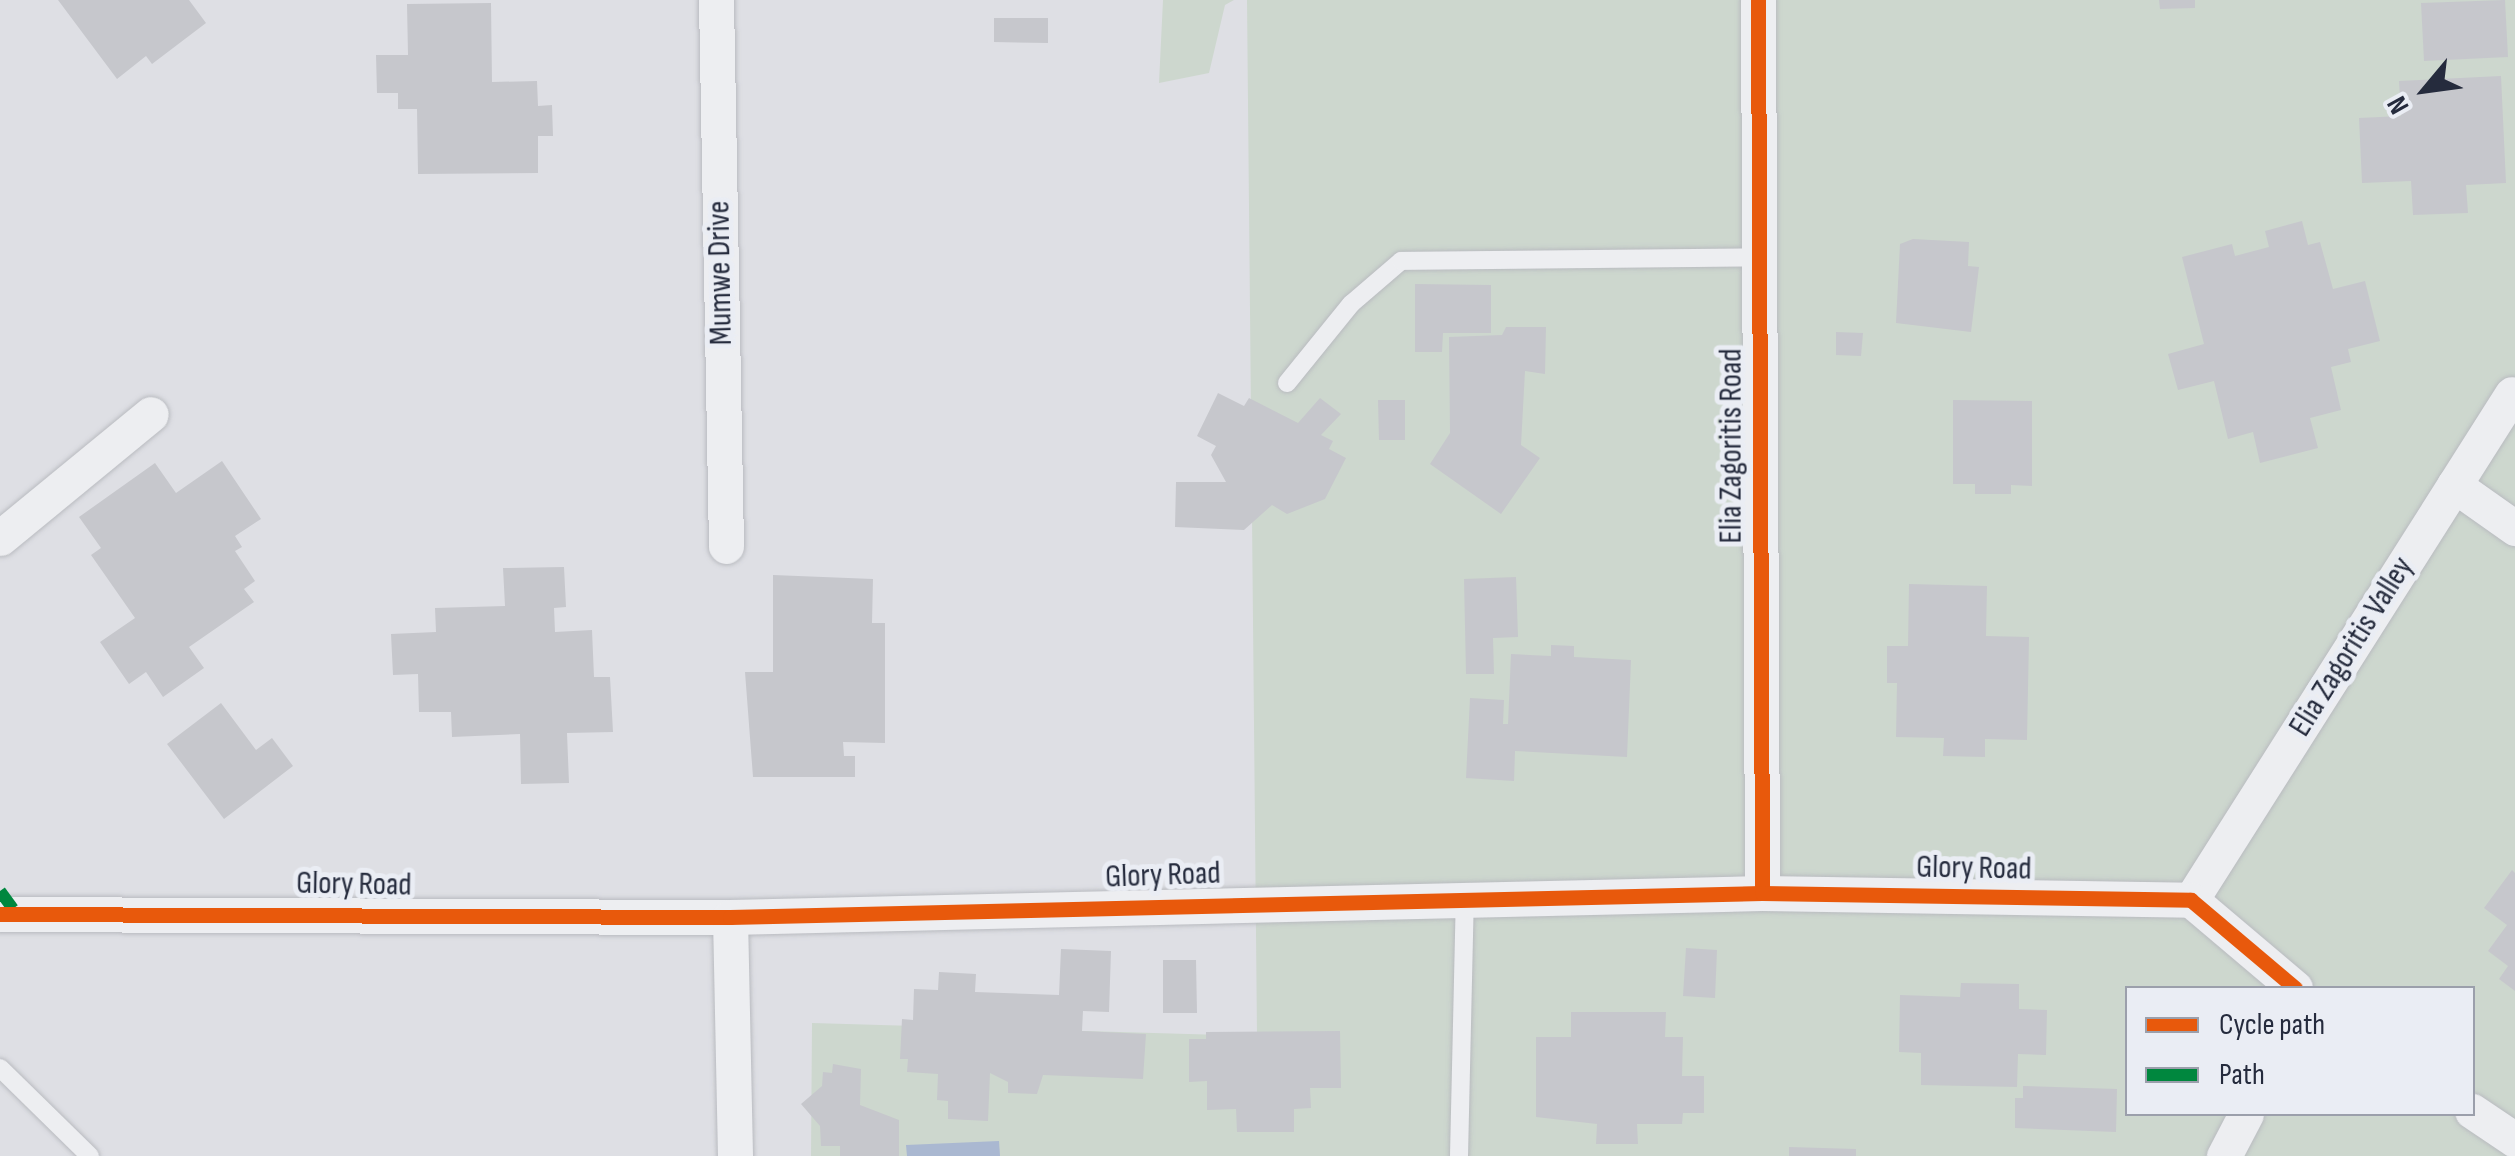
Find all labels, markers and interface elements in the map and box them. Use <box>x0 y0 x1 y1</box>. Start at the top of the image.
north arrow <box>2375 40 2475 140</box>
text: N <box>2380 90 2416 119</box>
street label: Mumwe Drive <box>701 200 741 346</box>
street label: Elia Zagoritis Road <box>1713 348 1751 544</box>
street label: Elia Zagoritis Valley <box>2282 550 2422 744</box>
street label: Glory Road <box>1916 849 2032 889</box>
street label: Glory Road <box>1105 855 1221 897</box>
street label: Glory Road <box>296 865 412 905</box>
legend <box>2125 986 2475 1116</box>
text: Cycle path <box>2219 1007 2325 1043</box>
text: Path <box>2219 1057 2265 1093</box>

